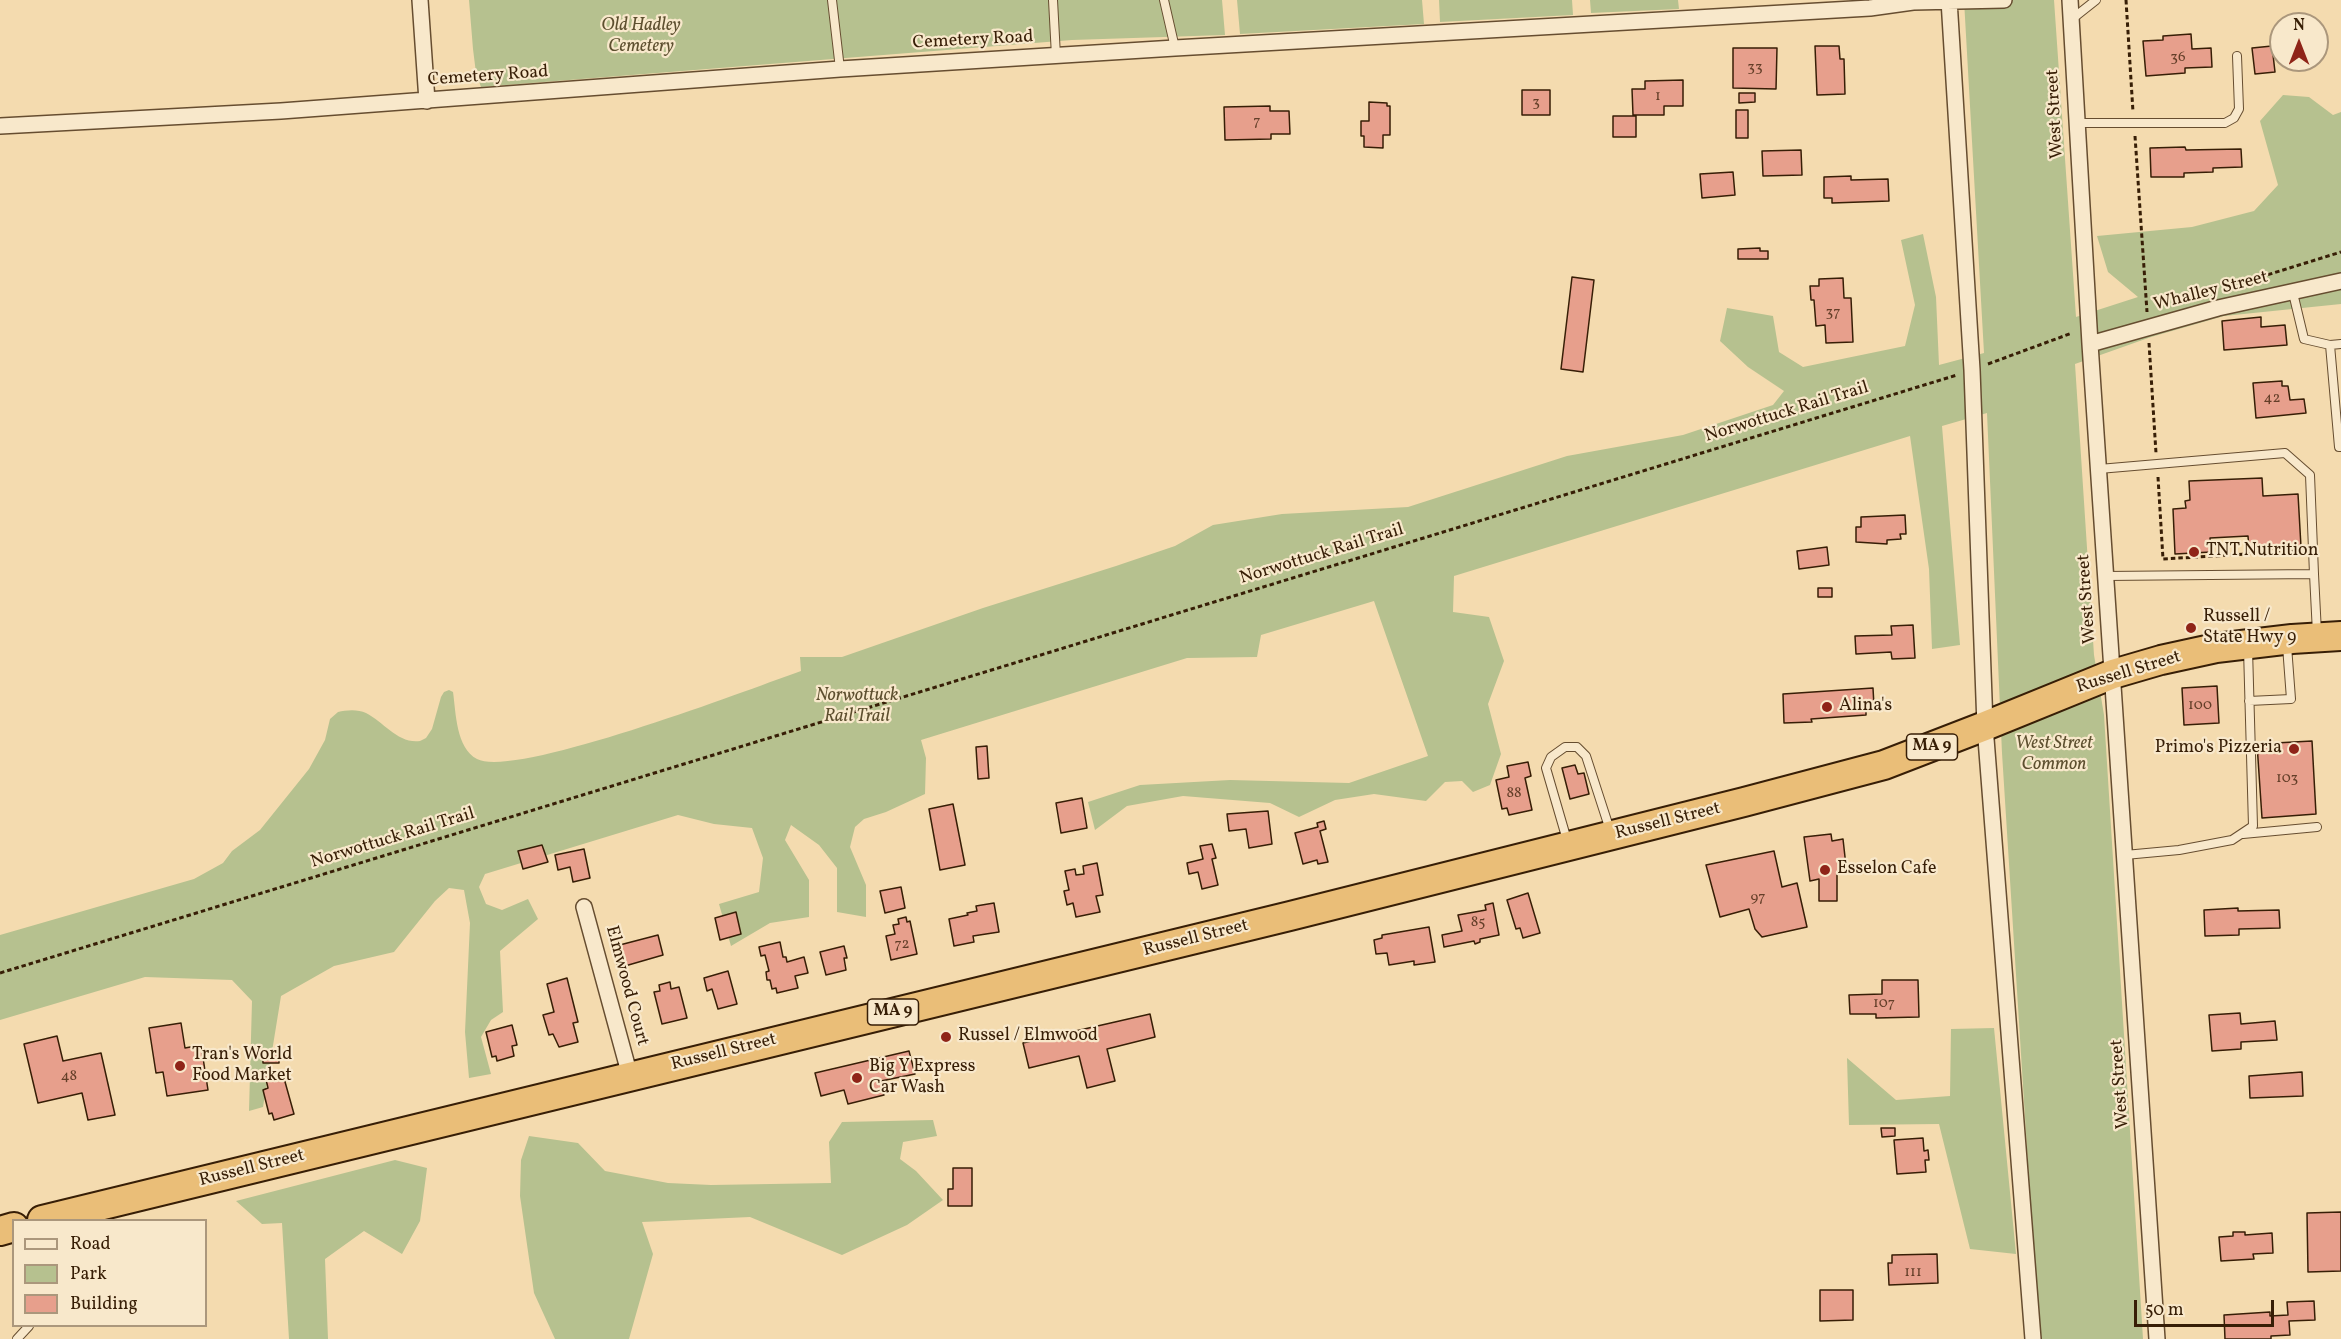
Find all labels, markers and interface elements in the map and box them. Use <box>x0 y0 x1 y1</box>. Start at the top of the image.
north arrow <box>2269 12 2329 72</box>
text: N <box>2293 15 2305 37</box>
park label: Old Hadley Cemetery <box>601 16 681 58</box>
street label: Cemetery Road <box>912 27 1034 55</box>
house number: 36 <box>2170 49 2186 67</box>
house number: 33 <box>1747 59 1763 77</box>
street label: Cemetery Road <box>427 62 549 92</box>
street label: West Street <box>2043 69 2069 159</box>
house number: 1 <box>1655 88 1661 106</box>
house number: 3 <box>1532 94 1540 112</box>
house number: 7 <box>1253 113 1261 131</box>
street label: Whalley Street <box>2152 267 2270 317</box>
house number: 37 <box>1826 304 1840 322</box>
street label: Norwottuck Rail Trail <box>1702 378 1872 448</box>
house number: 42 <box>2263 390 2281 408</box>
street label: Norwottuck Rail Trail <box>1237 520 1407 590</box>
place label: TNT Nutrition <box>2206 541 2318 563</box>
marker: TNT Nutrition <box>2187 545 2201 559</box>
street label: West Street <box>2074 553 2102 645</box>
place label: Russell / State Hwy 9 <box>2203 607 2296 650</box>
marker: Russell / State Hwy 9 <box>2184 621 2198 635</box>
street label: Russell Street <box>2074 647 2184 699</box>
park label: Norwottuck Rail Trail <box>816 686 898 728</box>
place label: Alina's <box>1839 696 1892 718</box>
house number: 100 <box>2188 697 2212 715</box>
marker: Alina's <box>1820 700 1834 714</box>
road number: MA 9 <box>1906 734 1958 760</box>
park label: West Street Common <box>2015 734 2093 777</box>
place label: Primo's Pizzeria <box>2155 738 2282 760</box>
marker: Primo's Pizzeria <box>2287 742 2301 756</box>
house number: 103 <box>2276 770 2298 788</box>
house number: 88 <box>1506 785 1522 803</box>
street label: Russell Street <box>1613 798 1723 846</box>
street label: Norwottuck Rail Trail <box>308 804 478 874</box>
place label: Esselon Cafe <box>1837 859 1936 881</box>
marker: Esselon Cafe <box>1818 863 1832 877</box>
house number: 97 <box>1750 889 1766 907</box>
house number: 85 <box>1471 914 1485 932</box>
street label: Russell Street <box>1141 915 1251 963</box>
street label: Elmwood Court <box>600 924 652 1048</box>
house number: 72 <box>894 936 910 954</box>
house number: 107 <box>1873 995 1895 1013</box>
road number: MA 9 <box>868 999 918 1025</box>
place label: Russel / Elmwood <box>958 1026 1098 1048</box>
street label: Russell Street <box>669 1029 779 1077</box>
marker: Russel / Elmwood <box>939 1030 953 1044</box>
street label: West Street <box>2107 1038 2135 1130</box>
place label: Tran's World Food Market <box>192 1045 292 1088</box>
place label: Big Y Express Car Wash <box>869 1057 975 1100</box>
marker: Tran's World Food Market <box>173 1059 187 1073</box>
house number: 48 <box>61 1068 77 1086</box>
marker: Big Y Express Car Wash <box>850 1071 864 1085</box>
street label: Russell Street <box>197 1145 307 1193</box>
legend <box>12 1219 207 1327</box>
text: Road <box>70 1232 111 1257</box>
text: Park <box>70 1262 107 1287</box>
house number: 111 <box>1904 1264 1922 1282</box>
scale bar <box>2137 1288 2276 1326</box>
text: Building <box>70 1292 138 1317</box>
text: 50 m <box>2145 1298 2184 1323</box>

